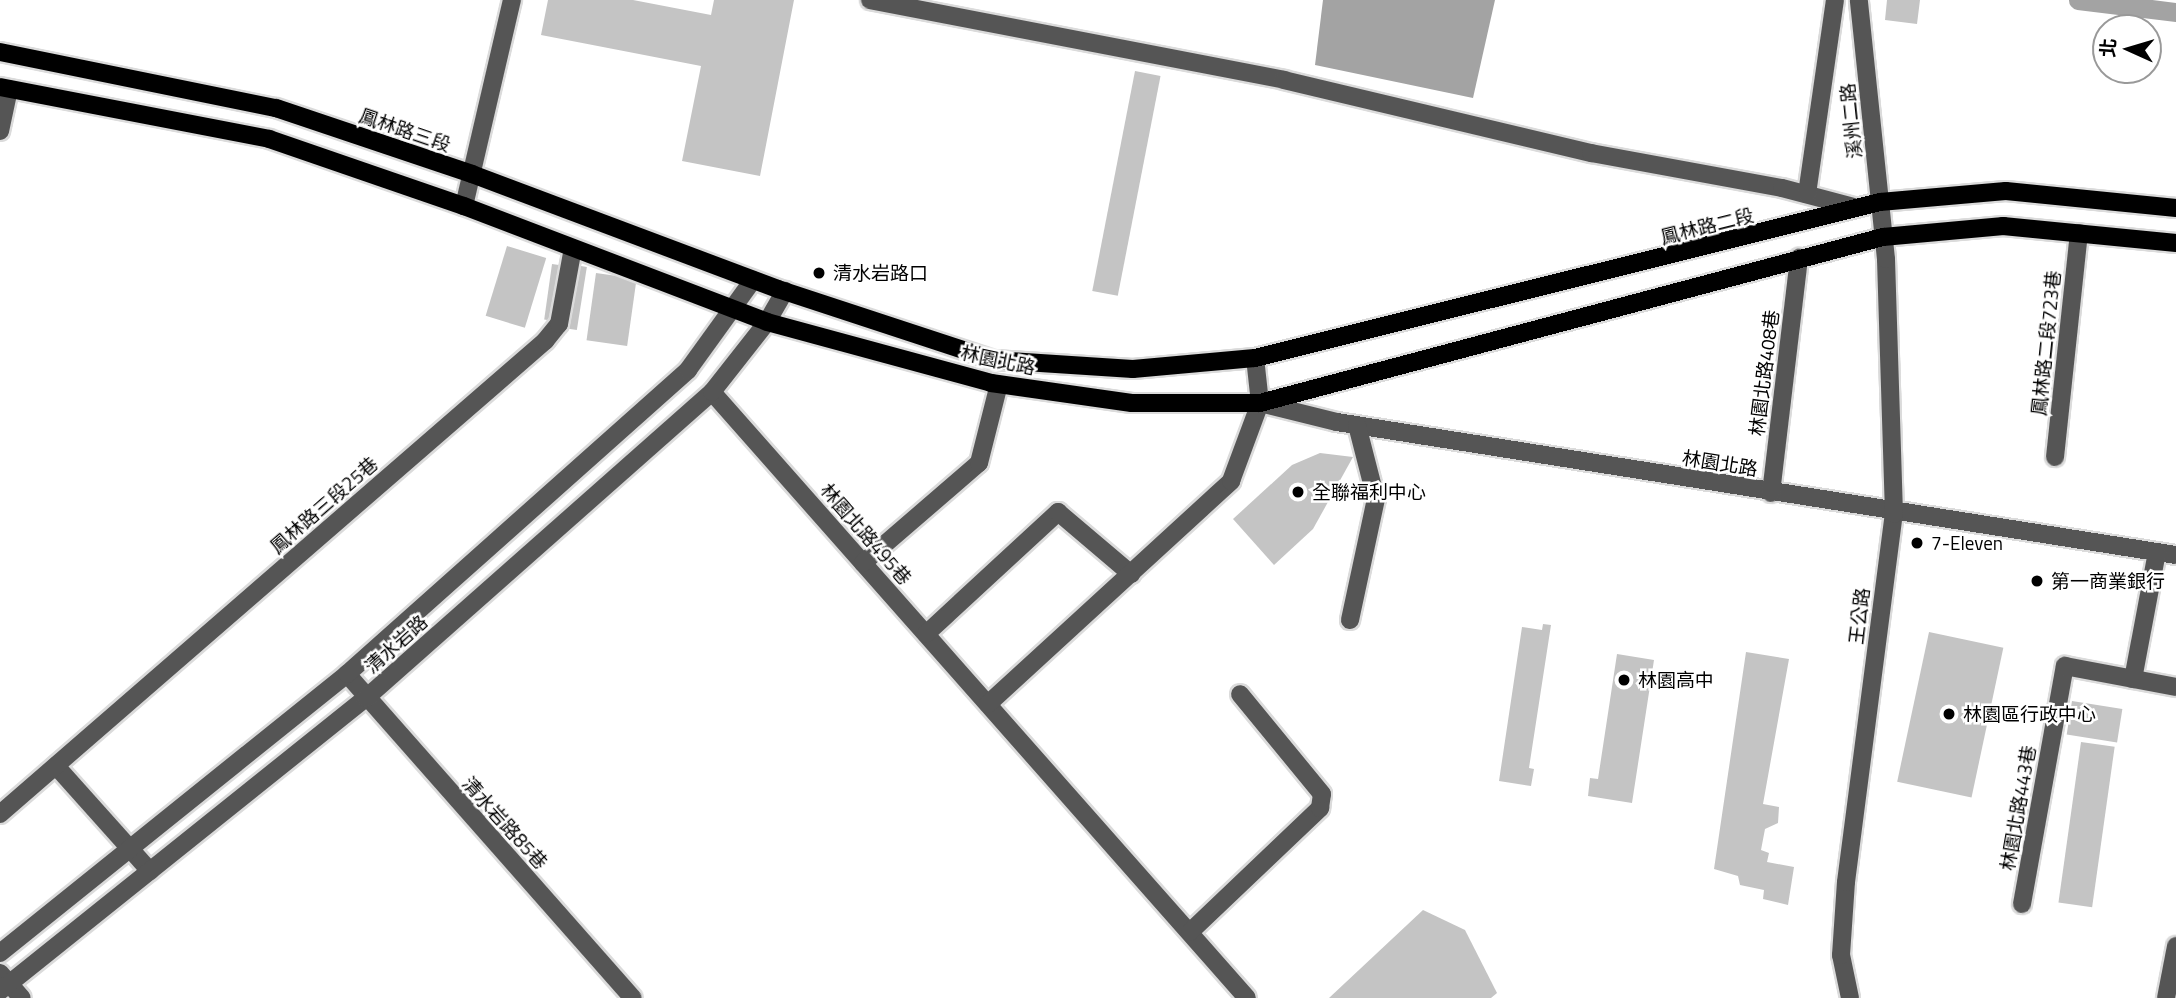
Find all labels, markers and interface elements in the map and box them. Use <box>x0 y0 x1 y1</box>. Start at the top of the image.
north arrow <box>2092 14 2162 84</box>
text: 北 <box>2092 37 2123 58</box>
street label: 溪州二路 <box>1836 82 1866 160</box>
street label: 鳳林路三段 <box>356 104 454 156</box>
street label: 鳳林路二段 <box>1658 203 1756 249</box>
place label: 清水岩路口 <box>833 262 928 284</box>
marker: 清水岩路口 <box>811 265 827 281</box>
street label: 鳳林路二段723巷 <box>2027 269 2065 417</box>
street label: 林園北路408巷 <box>1745 309 1783 437</box>
street label: 林園北路 <box>958 341 1038 379</box>
street label: 林園北路 <box>1681 446 1759 480</box>
street label: 鳳林路三段25巷 <box>265 452 383 558</box>
street label: 林園北路495巷 <box>816 479 916 589</box>
place label: 全聯福利中心 <box>1312 481 1426 503</box>
marker: 全聯福利中心 <box>1290 484 1306 500</box>
place label: 7-Eleven <box>1931 532 2003 554</box>
marker: 7-Eleven <box>1909 535 1925 551</box>
place label: 第一商業銀行 <box>2051 570 2165 592</box>
marker: 第一商業銀行 <box>2029 573 2045 589</box>
street label: 王公路 <box>1844 586 1874 646</box>
street label: 清水岩路 <box>360 610 432 678</box>
place label: 林園高中 <box>1638 669 1714 691</box>
marker: 林園高中 <box>1616 672 1632 688</box>
place label: 林園區行政中心 <box>1963 703 2096 725</box>
marker: 林園區行政中心 <box>1941 706 1957 722</box>
street label: 林園北路443巷 <box>1996 744 2040 872</box>
street label: 清水岩路85巷 <box>458 772 552 874</box>

